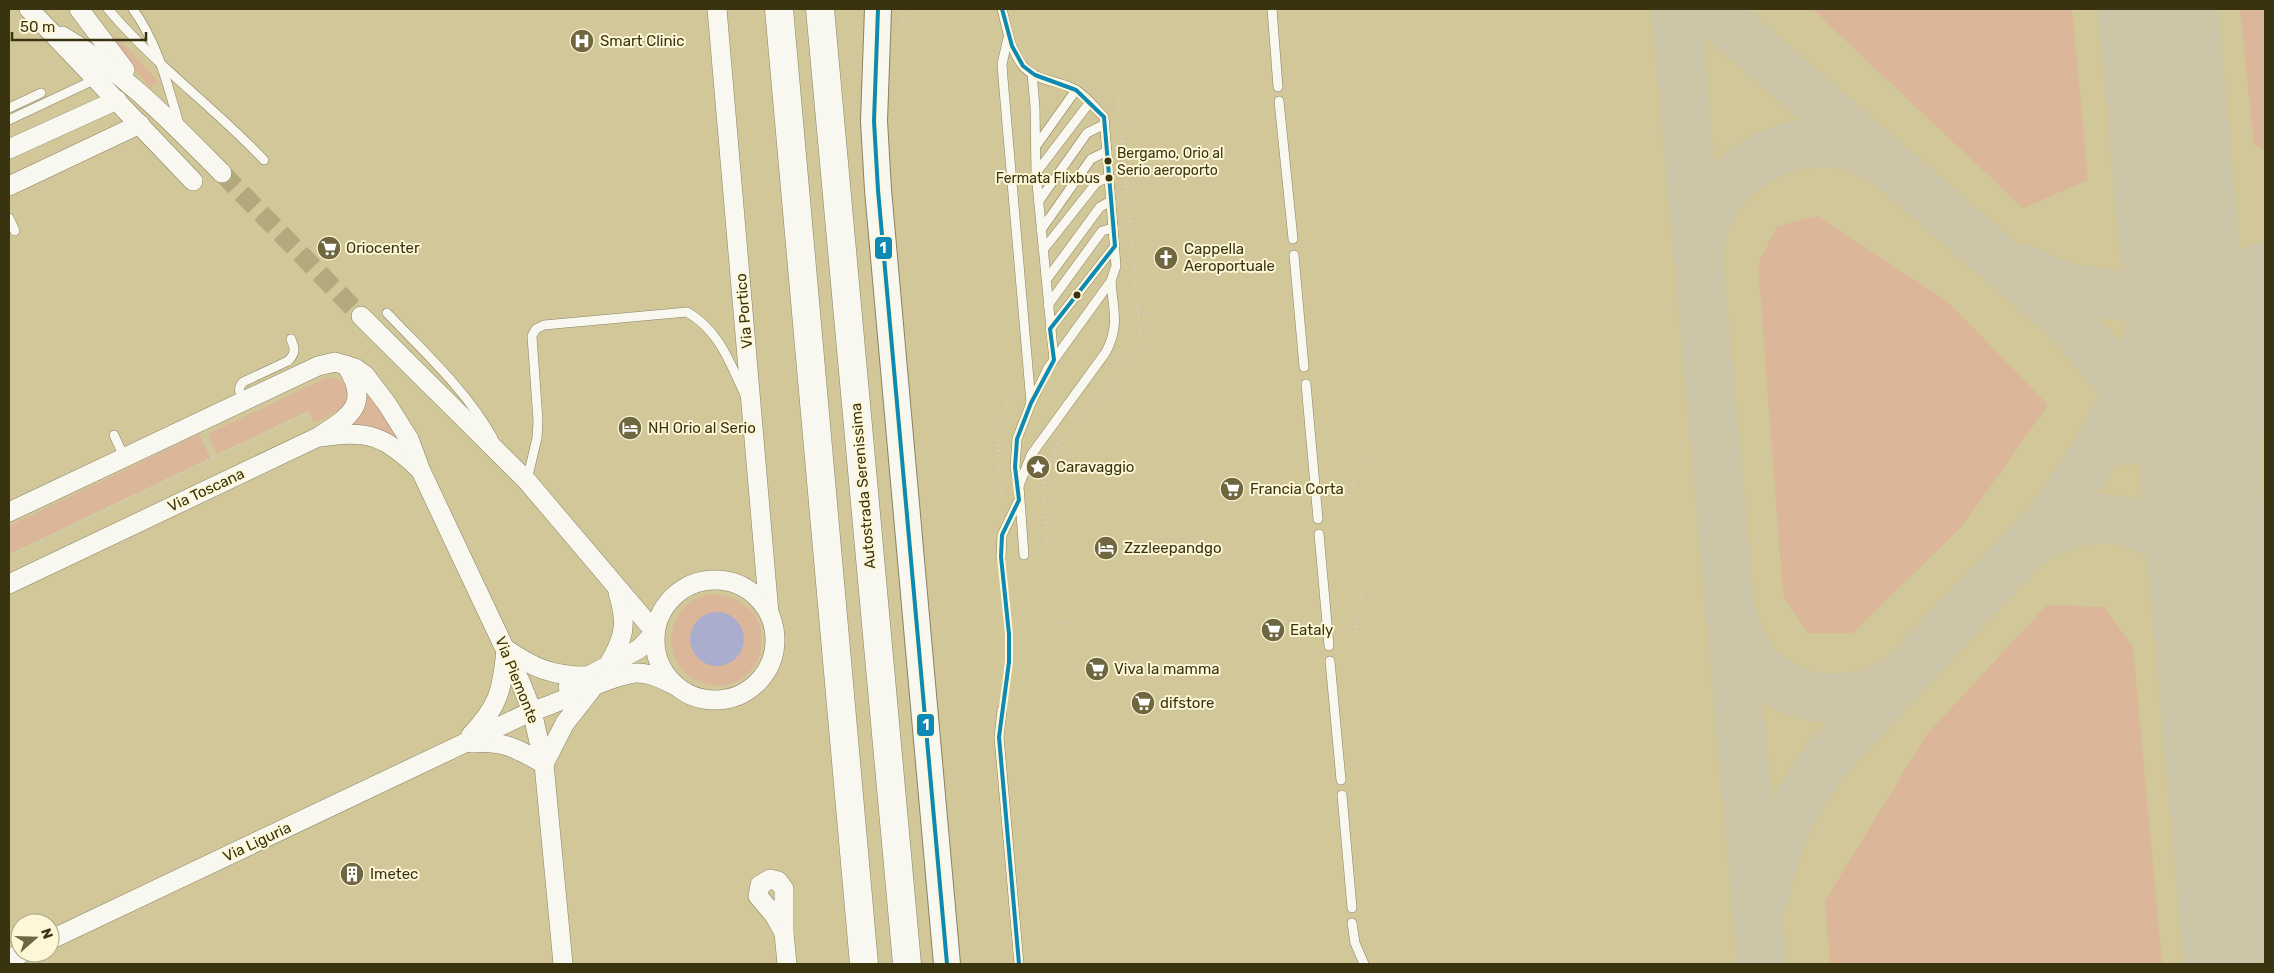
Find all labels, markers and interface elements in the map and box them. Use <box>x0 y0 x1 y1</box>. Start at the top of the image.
scale bar <box>12 10 146 42</box>
text: 50 m <box>20 18 55 36</box>
hospital icon: Smart Clinic <box>569 28 595 54</box>
place label: Smart Clinic <box>600 32 684 50</box>
place label: Bergamo, Orio al Serio aeroporto <box>1117 145 1224 179</box>
marker: Bergamo, Orio al Serio aeroporto <box>1103 156 1113 166</box>
place label: Fermata Flixbus <box>996 170 1100 187</box>
marker: Fermata Flixbus <box>1104 173 1114 183</box>
supermarket icon: Oriocenter <box>316 235 342 261</box>
line badge: 1 <box>874 236 893 260</box>
place label: Oriocenter <box>346 239 420 257</box>
text: 1 <box>880 240 887 257</box>
place label: Cappella Aeroportuale <box>1184 240 1275 275</box>
church icon: Cappella Aeroportuale <box>1153 245 1179 271</box>
street label: Via Portico <box>732 273 756 349</box>
unlabelled marker <box>1072 290 1082 300</box>
street label: Autostrada Serenissima <box>847 402 879 570</box>
hotel icon: NH Orio al Serio <box>617 415 643 441</box>
place label: NH Orio al Serio <box>648 419 756 437</box>
place icon: Caravaggio <box>1025 454 1051 480</box>
place label: Caravaggio <box>1056 458 1134 476</box>
street label: Via Toscana <box>165 464 247 516</box>
supermarket icon: Francia Corta <box>1219 476 1245 502</box>
place label: Francia Corta <box>1250 480 1344 498</box>
hotel icon: Zzzleepandgo <box>1093 535 1119 561</box>
place label: Zzzleepandgo <box>1124 539 1222 557</box>
supermarket icon: Eataly <box>1260 617 1286 643</box>
place label: Eataly <box>1290 621 1333 639</box>
street label: Via Piemonte <box>491 634 543 726</box>
supermarket icon: Viva la mamma <box>1084 656 1110 682</box>
place label: Viva la mamma <box>1114 660 1220 678</box>
supermarket icon: difstore <box>1130 690 1156 716</box>
place label: difstore <box>1160 694 1214 712</box>
line badge: 1 <box>916 713 935 737</box>
text: 1 <box>923 717 930 734</box>
street label: Via Liguria <box>220 818 294 866</box>
building icon: Imetec <box>339 861 365 887</box>
place label: Imetec <box>370 865 418 883</box>
north arrow <box>10 913 60 963</box>
text: N <box>37 926 56 941</box>

